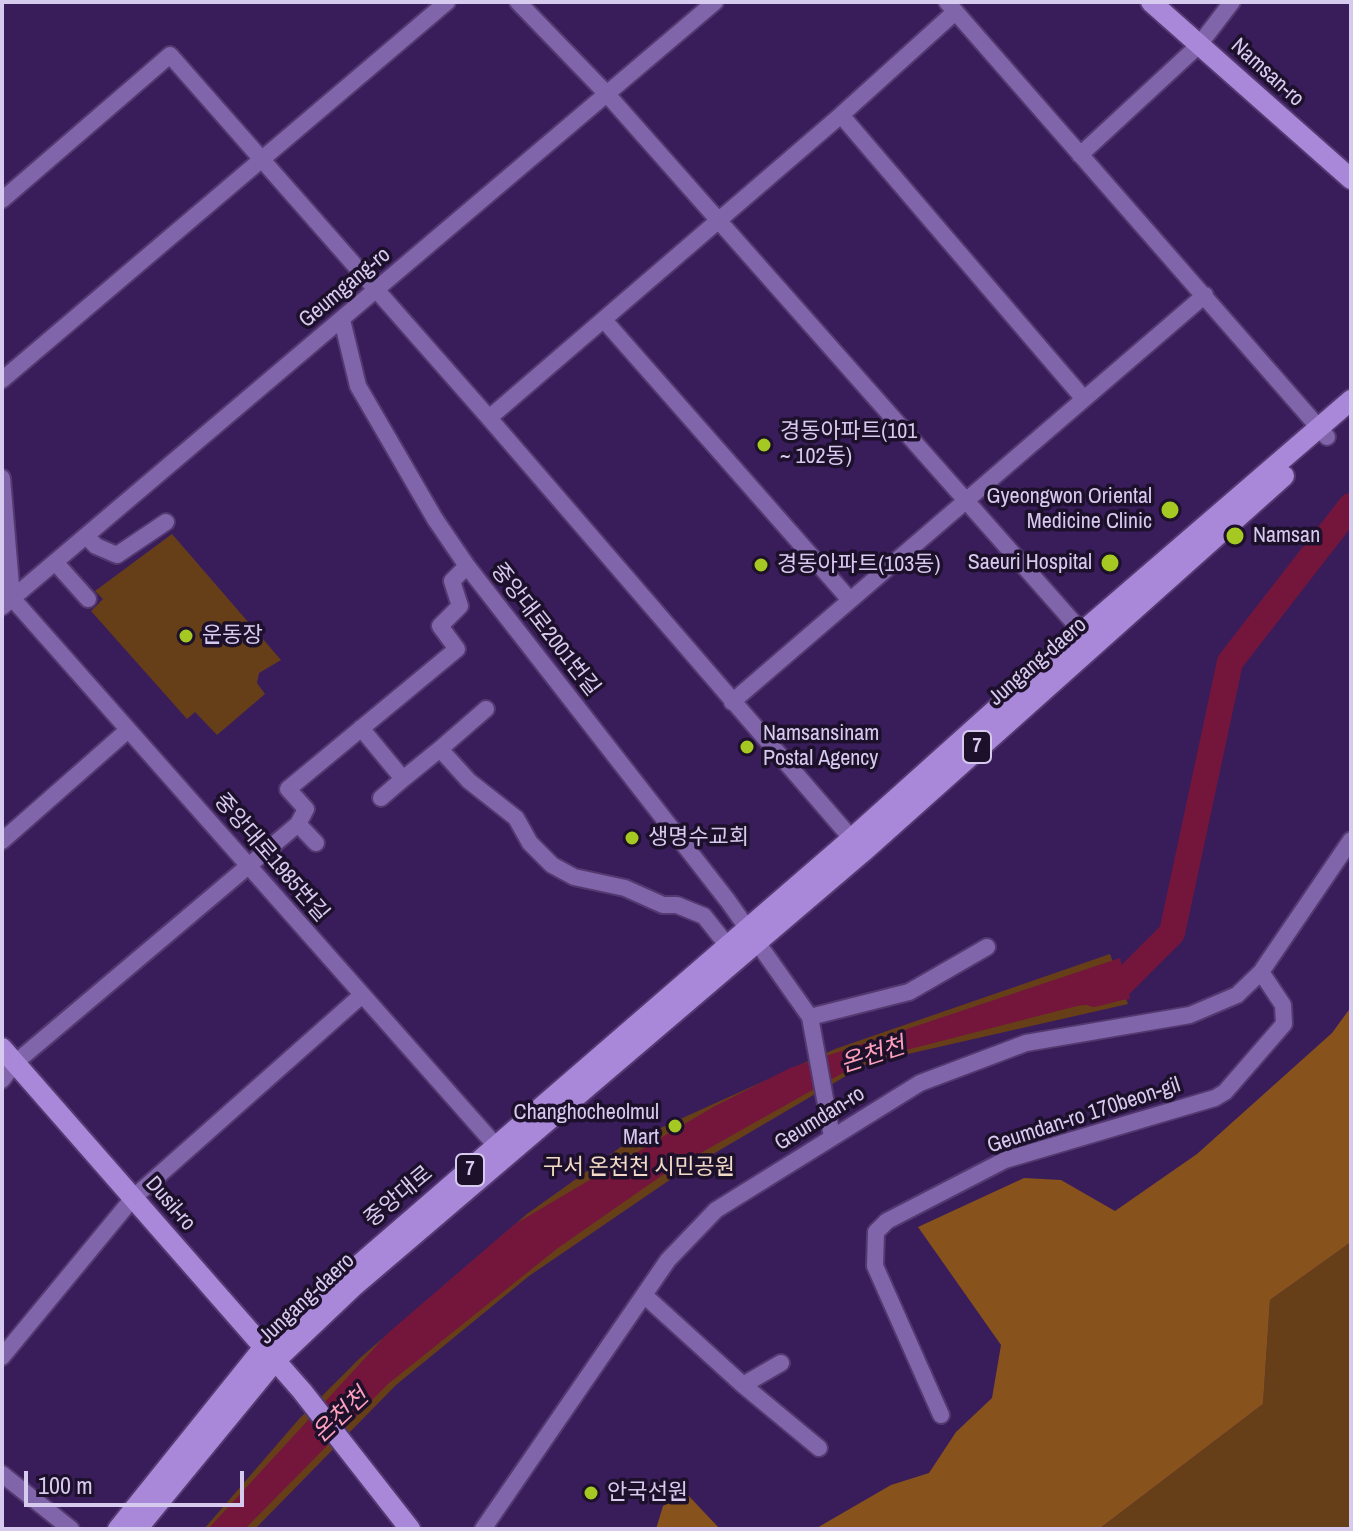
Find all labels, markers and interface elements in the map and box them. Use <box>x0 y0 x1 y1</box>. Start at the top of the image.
street label: Namsan-ro <box>1225 33 1309 113</box>
street label: Geumgang-ro <box>294 242 396 334</box>
place label: 경동아파트(101 ~ 102동) <box>780 419 917 470</box>
marker: 경동아파트(101 ~ 102동) <box>755 436 773 454</box>
place label: Gyeongwon Oriental Medicine Clinic <box>987 484 1152 536</box>
marker: Gyeongwon Oriental Medicine Clinic <box>1159 499 1181 521</box>
place label: Namsan <box>1253 523 1320 549</box>
marker: Namsan <box>1224 525 1246 547</box>
place label: Saeuri Hospital <box>968 550 1092 576</box>
place label: 경동아파트(103동) <box>777 552 941 578</box>
marker: Saeuri Hospital <box>1099 552 1121 574</box>
marker: 경동아파트(103동) <box>752 556 770 574</box>
street label: 중앙대로2001번길 <box>485 558 605 702</box>
street label: Jungang-daero <box>984 612 1092 712</box>
place label: 운동장 <box>202 623 263 649</box>
marker: 운동장 <box>177 627 195 645</box>
place label: Namsansinam Postal Agency <box>763 721 879 772</box>
road number: 7 <box>963 731 991 763</box>
marker: Namsansinam Postal Agency <box>738 738 756 756</box>
street label: 중앙대로1985번길 <box>208 788 334 928</box>
place label: 생명수교회 <box>648 825 749 851</box>
marker: 생명수교회 <box>623 829 641 847</box>
water label: 온천천 <box>837 1032 909 1080</box>
street label: Geumdan-ro 170beon-gil <box>984 1072 1184 1160</box>
street label: Geumdan-ro <box>770 1081 870 1157</box>
place label: Changhocheolmul Mart <box>514 1100 659 1152</box>
marker: Changhocheolmul Mart <box>666 1117 684 1135</box>
road number: 7 <box>456 1154 484 1186</box>
park label: 구서 온천천 시민공원 <box>543 1155 735 1181</box>
street label: 중앙대로 <box>360 1161 438 1233</box>
street label: Dusil-ro <box>139 1172 201 1236</box>
street label: Jungang-daero <box>254 1248 360 1350</box>
water label: 온천천 <box>307 1383 375 1449</box>
scale bar <box>28 1455 248 1505</box>
text: 100 m <box>38 1469 93 1501</box>
place label: 안국선원 <box>607 1480 688 1506</box>
marker: 안국선원 <box>582 1484 600 1502</box>

